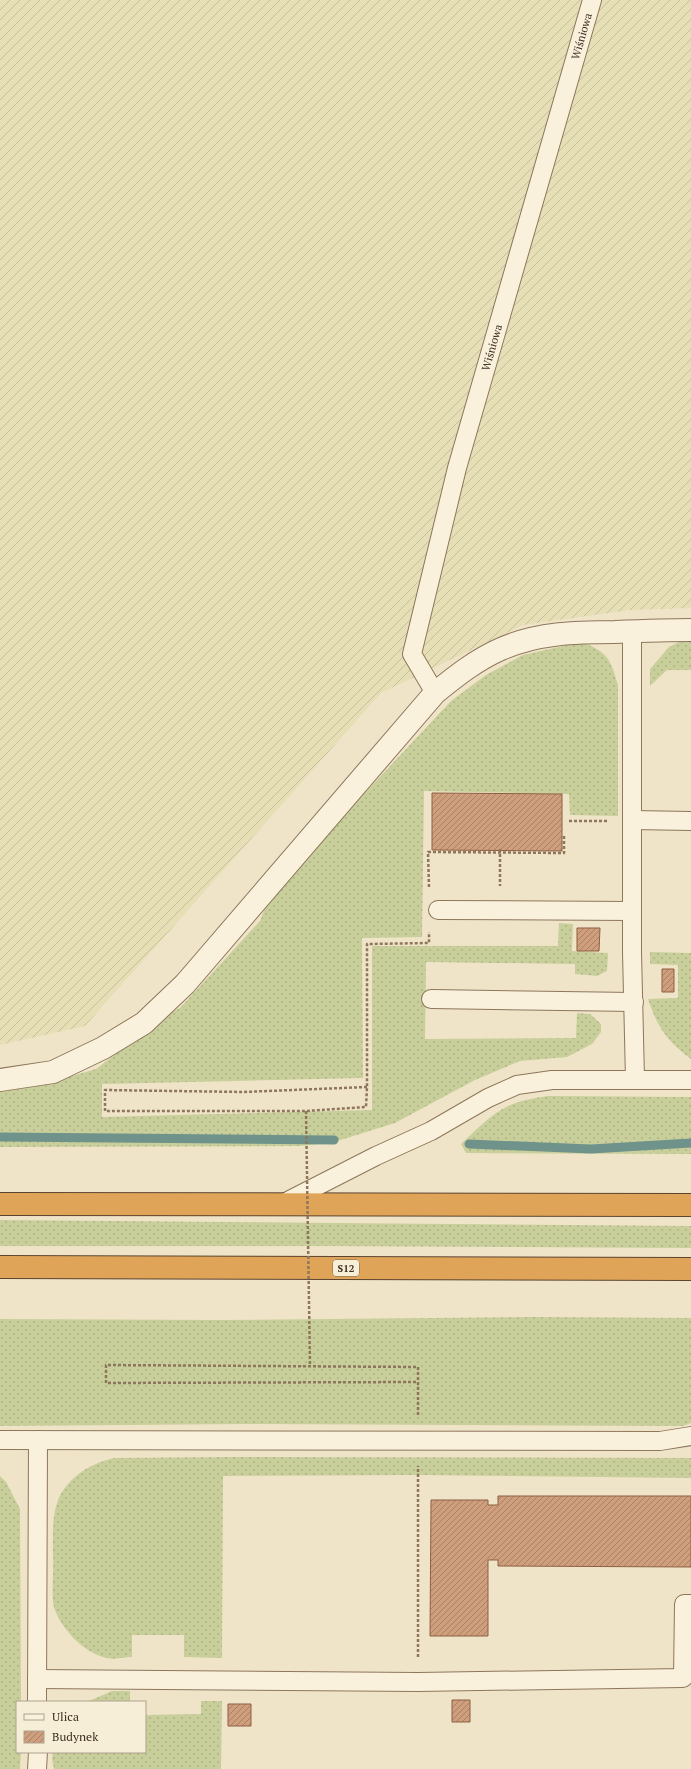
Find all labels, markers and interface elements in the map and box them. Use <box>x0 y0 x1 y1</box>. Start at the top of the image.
street label: Wiśniowa <box>568 11 595 61</box>
street label: Wiśniowa <box>478 322 505 372</box>
road number: S12 <box>333 1260 359 1276</box>
legend <box>16 1701 146 1753</box>
text: Ulica <box>52 1709 79 1724</box>
text: Budynek <box>52 1729 99 1744</box>

